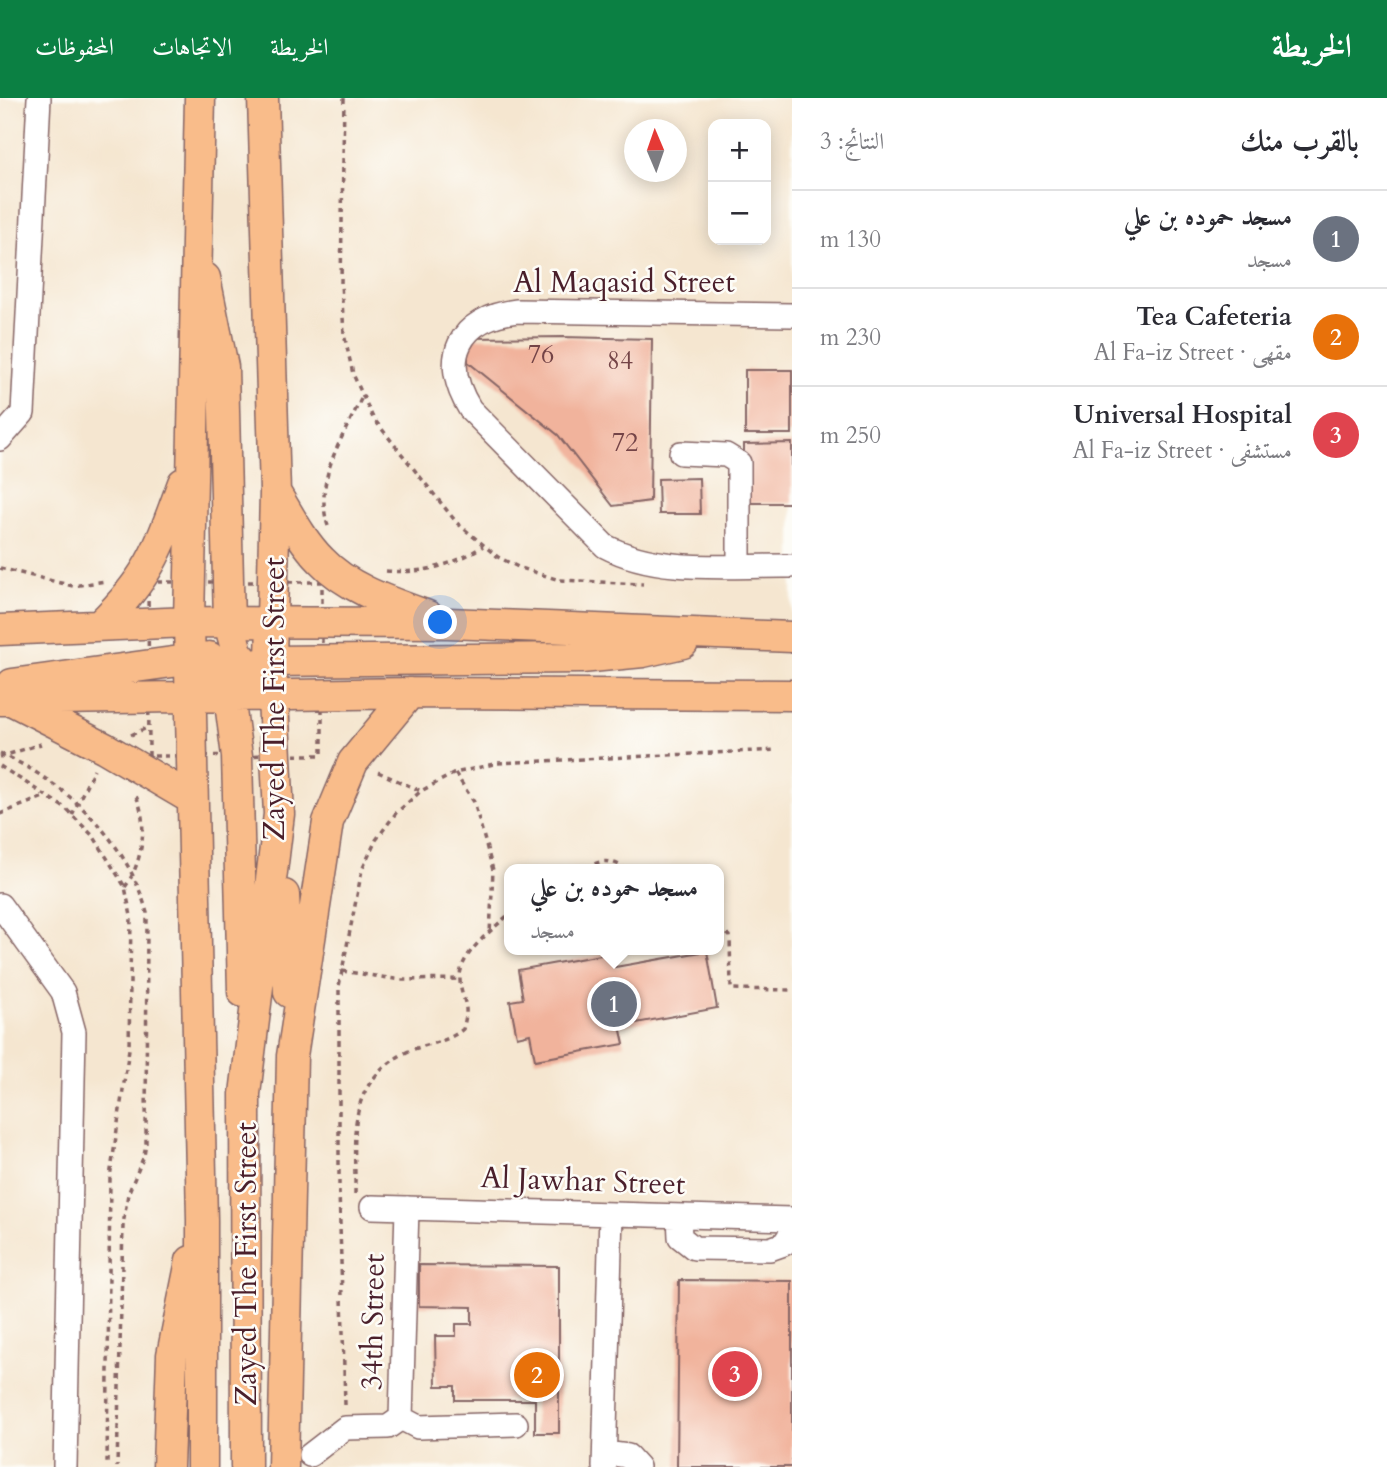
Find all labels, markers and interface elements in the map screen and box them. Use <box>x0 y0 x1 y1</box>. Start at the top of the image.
text: الخريطة <box>1272 24 1352 69</box>
text: المحفوظات <box>35 31 114 64</box>
text: الاتجاهات <box>152 31 232 64</box>
text: الخريطة <box>270 31 329 64</box>
north arrow <box>624 119 687 182</box>
map controls <box>708 119 771 245</box>
button: + <box>708 119 771 182</box>
text: بالقرب منك <box>1240 121 1359 162</box>
text: النتائج: 3 <box>820 126 884 157</box>
button: − <box>708 182 771 245</box>
text: مسجد حموده بن علي <box>1124 199 1292 234</box>
text: 130 m <box>820 224 881 255</box>
text: 1 <box>1330 224 1342 255</box>
text: مسجد <box>1247 244 1292 275</box>
street label: Al Maqasid Street <box>513 262 735 303</box>
text: Tea Cafeteria <box>1136 299 1292 334</box>
text: 230 m <box>820 322 881 353</box>
text: 2 <box>1330 322 1342 353</box>
house number: 76 <box>528 337 554 372</box>
text: مقهى · Al Fa-iz Street <box>1094 337 1292 368</box>
house number: 84 <box>607 343 633 378</box>
text: Universal Hospital <box>1073 397 1292 432</box>
text: 250 m <box>820 420 881 451</box>
text: 3 <box>1330 420 1342 451</box>
house number: 72 <box>612 425 638 460</box>
text: مستشفى · Al Fa-iz Street <box>1072 435 1292 466</box>
street label: Zayed The First Street <box>254 556 295 841</box>
your location <box>423 605 457 639</box>
popup <box>504 864 724 955</box>
text: مسجد حموده بن علي <box>530 870 698 905</box>
text: مسجد <box>530 915 575 946</box>
pin: 1 <box>591 978 637 1030</box>
street label: Zayed The First Street <box>226 1121 267 1406</box>
street label: Al Jawhar Street <box>480 1157 687 1205</box>
street label: 34th Street <box>351 1253 395 1391</box>
pin: 3 <box>712 1348 758 1400</box>
pin: 2 <box>514 1349 560 1401</box>

